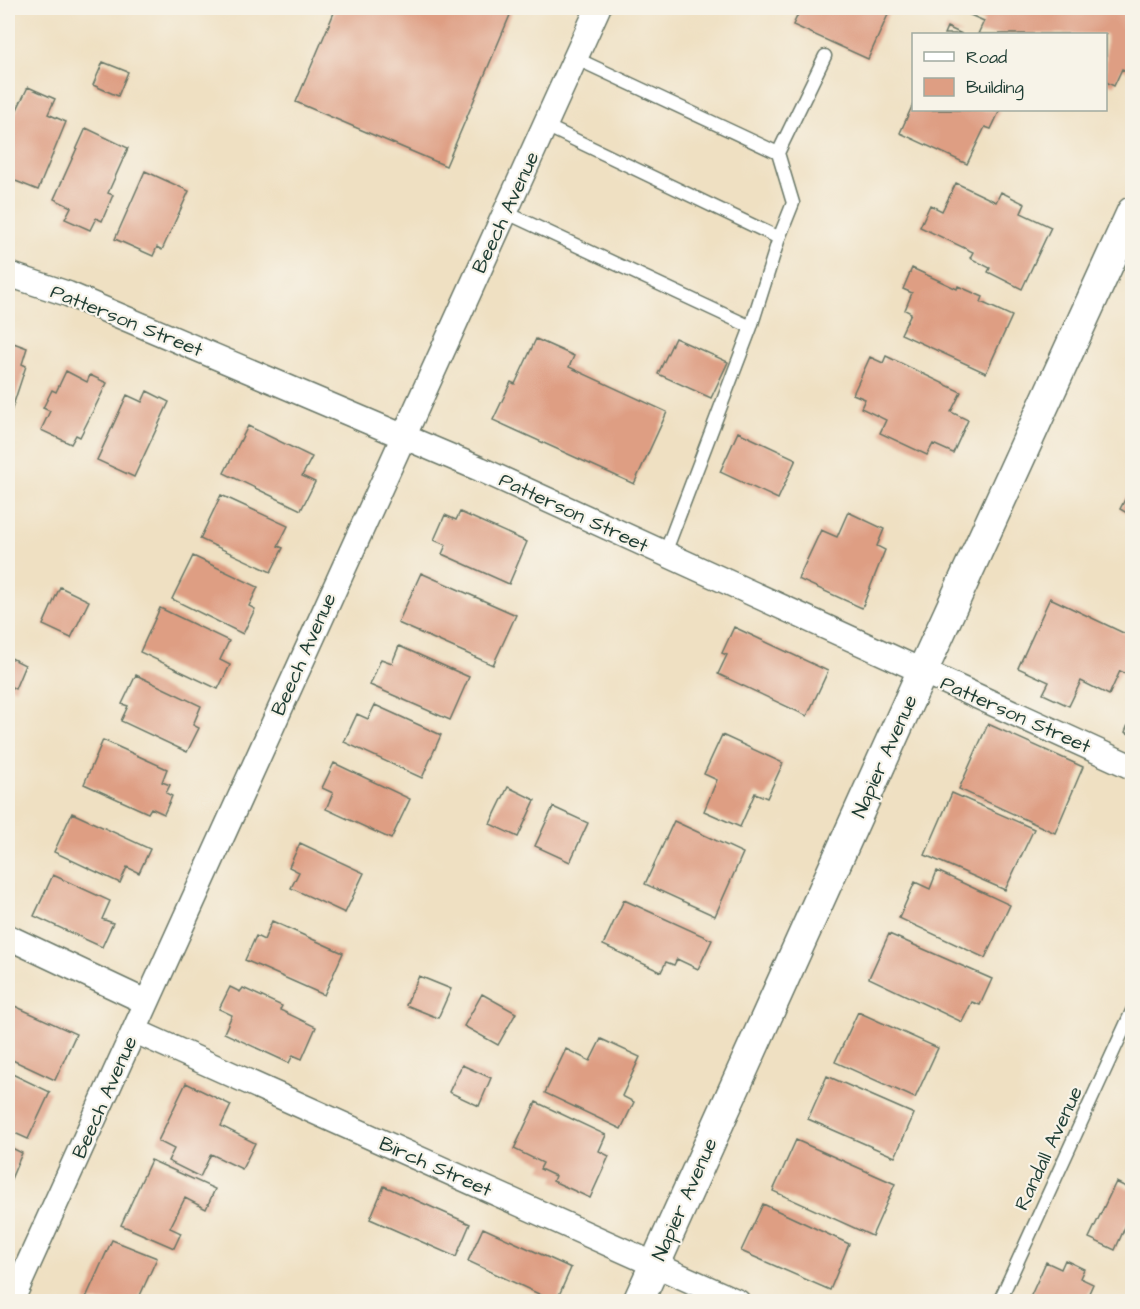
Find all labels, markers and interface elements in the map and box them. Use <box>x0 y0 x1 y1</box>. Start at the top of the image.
legend <box>912 33 1107 111</box>
text: Road <box>966 45 1007 70</box>
text: Building <box>966 75 1024 101</box>
street label: Beech Avenue <box>465 147 546 278</box>
street label: Patterson Street <box>46 278 207 364</box>
street label: Patterson Street <box>494 466 653 560</box>
street label: Beech Avenue <box>264 589 344 720</box>
street label: Patterson Street <box>936 669 1095 761</box>
street label: Napier Avenue <box>845 690 925 822</box>
street label: Beech Avenue <box>65 1032 145 1163</box>
street label: Randall Avenue <box>1008 1082 1090 1215</box>
street label: Birch Street <box>375 1130 496 1204</box>
street label: Napier Avenue <box>645 1133 725 1265</box>

